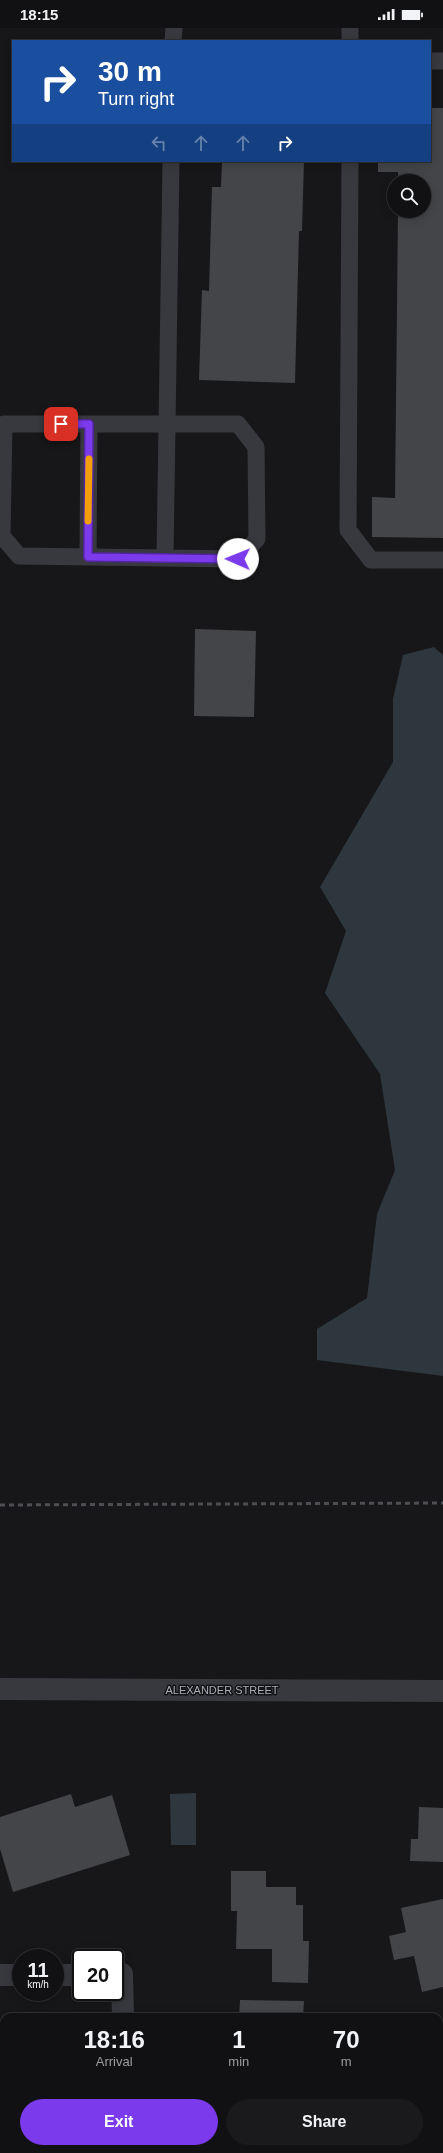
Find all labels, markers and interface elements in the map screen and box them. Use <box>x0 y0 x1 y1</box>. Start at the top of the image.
text: 18:15 <box>20 6 58 23</box>
icon: right <box>32 56 84 108</box>
text: 30 m <box>98 56 162 87</box>
text: Turn right <box>98 89 174 109</box>
icon: left <box>148 132 170 154</box>
icon: ahead <box>190 132 212 154</box>
icon: ahead <box>232 132 254 154</box>
icon: right <box>274 132 296 154</box>
map controls <box>387 174 431 218</box>
button: search <box>387 174 431 218</box>
pin <box>44 407 78 441</box>
icon: arrive <box>50 413 72 435</box>
position arrow <box>217 538 259 580</box>
street label: ALEXANDER STREET <box>165 1684 279 1696</box>
speed limit sign: 20 <box>72 1949 124 2001</box>
text: 11 <box>27 1959 49 1981</box>
text: km/h <box>27 1979 49 1990</box>
text: 18:16 <box>83 2026 145 2053</box>
text: 1 <box>232 2026 246 2053</box>
text: 70 <box>333 2026 360 2053</box>
text: Arrival <box>96 2054 133 2069</box>
text: min <box>228 2054 249 2069</box>
text: m <box>341 2054 352 2069</box>
button: Exit <box>20 2099 218 2145</box>
button: Share <box>226 2099 423 2145</box>

